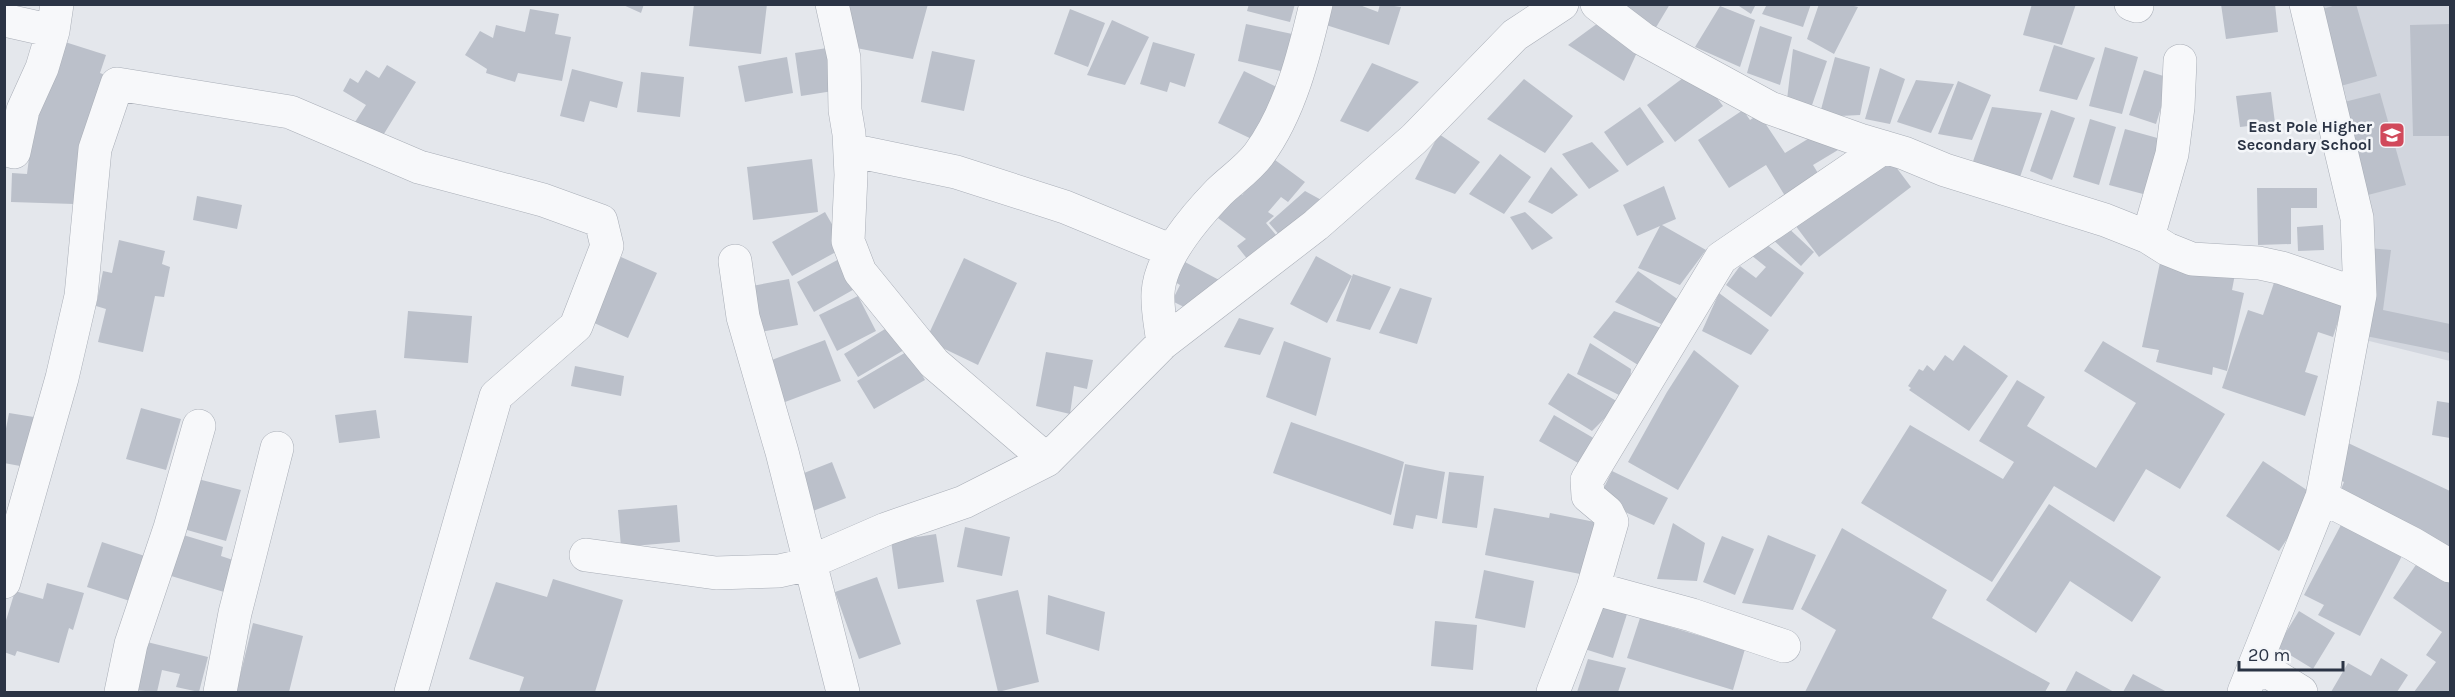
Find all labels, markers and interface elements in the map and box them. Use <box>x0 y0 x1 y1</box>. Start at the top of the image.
place label: East Pole Higher Secondary School <box>2237 117 2373 154</box>
school or university icon: East Pole Higher Secondary School <box>2377 120 2407 150</box>
scale bar <box>2239 634 2342 672</box>
text: 20 m <box>2248 644 2290 666</box>

